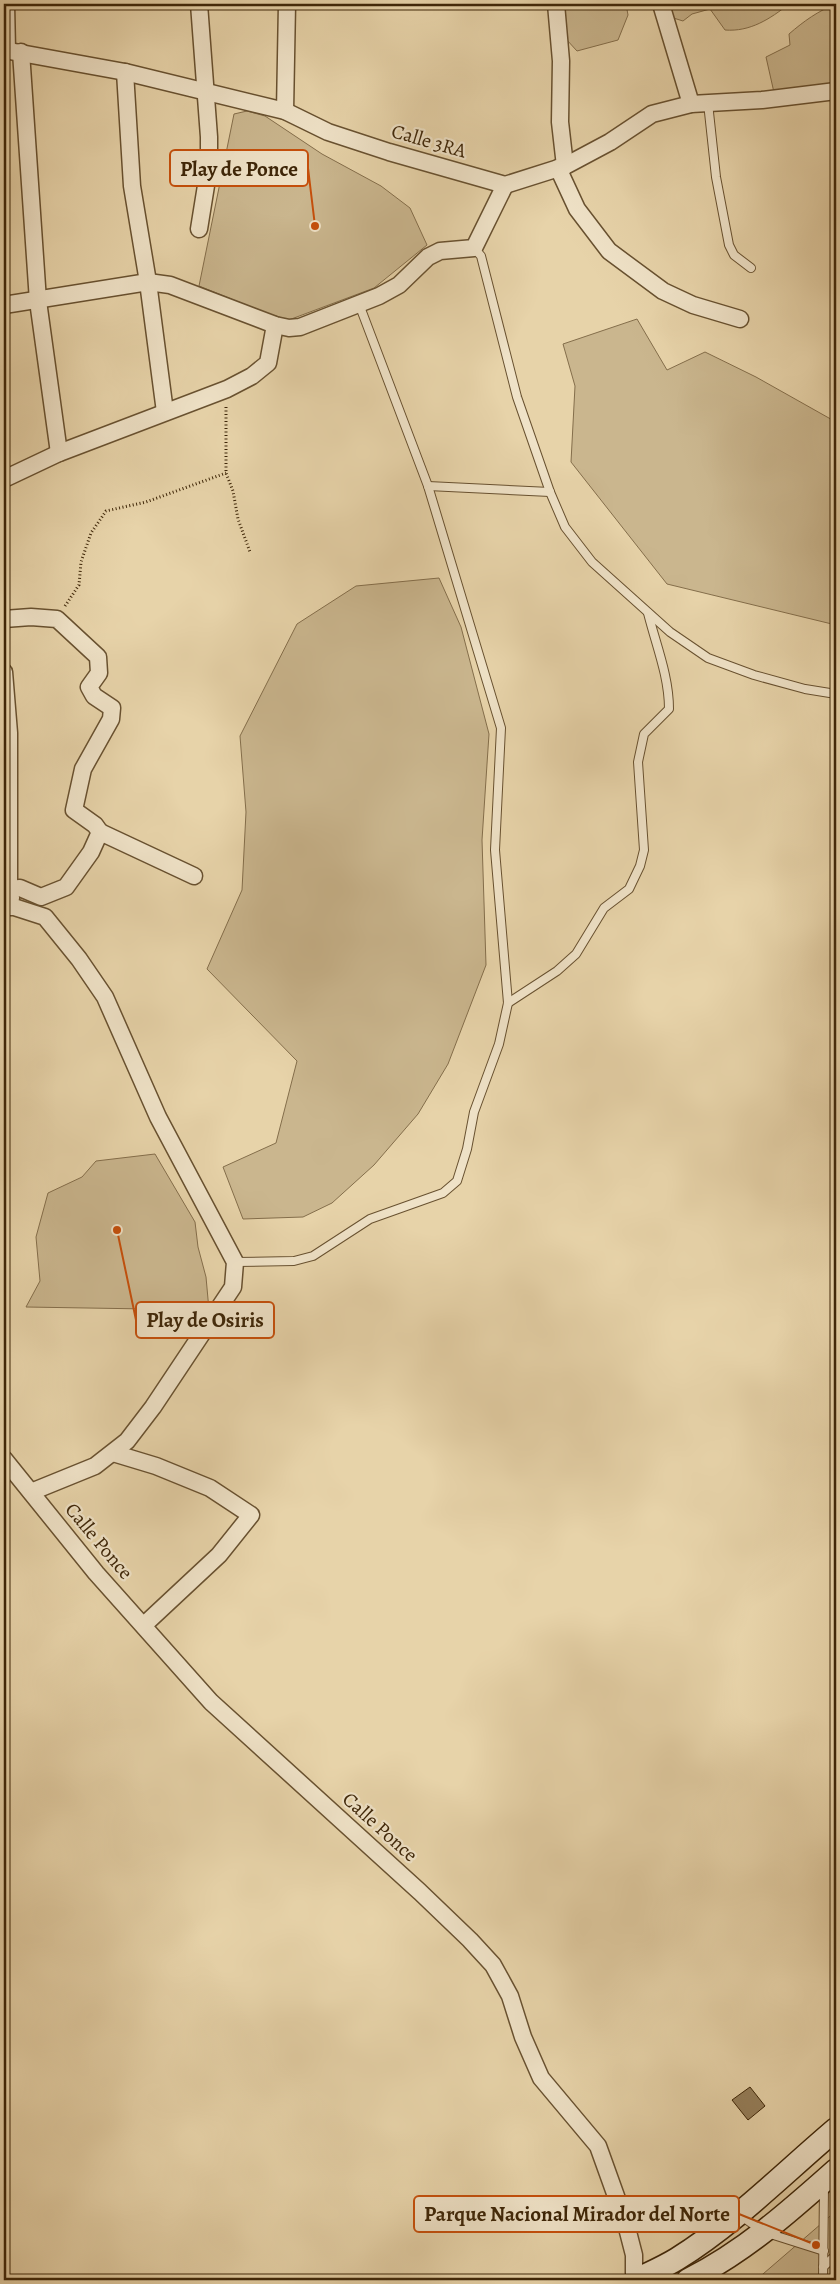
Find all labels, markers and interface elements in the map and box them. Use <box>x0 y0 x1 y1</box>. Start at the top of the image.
street label: Calle 3RA <box>388 117 470 165</box>
callout: Play de Ponce <box>170 150 308 186</box>
text: Play de Ponce <box>180 155 298 183</box>
callout: Play de Osiris <box>136 1302 274 1338</box>
text: Play de Osiris <box>146 1306 264 1334</box>
street label: Calle Ponce <box>59 1497 139 1585</box>
street label: Calle Ponce <box>337 1786 424 1868</box>
callout: Parque Nacional Mirador del Norte <box>414 2196 739 2232</box>
text: Parque Nacional Mirador del Norte <box>424 2200 730 2228</box>

